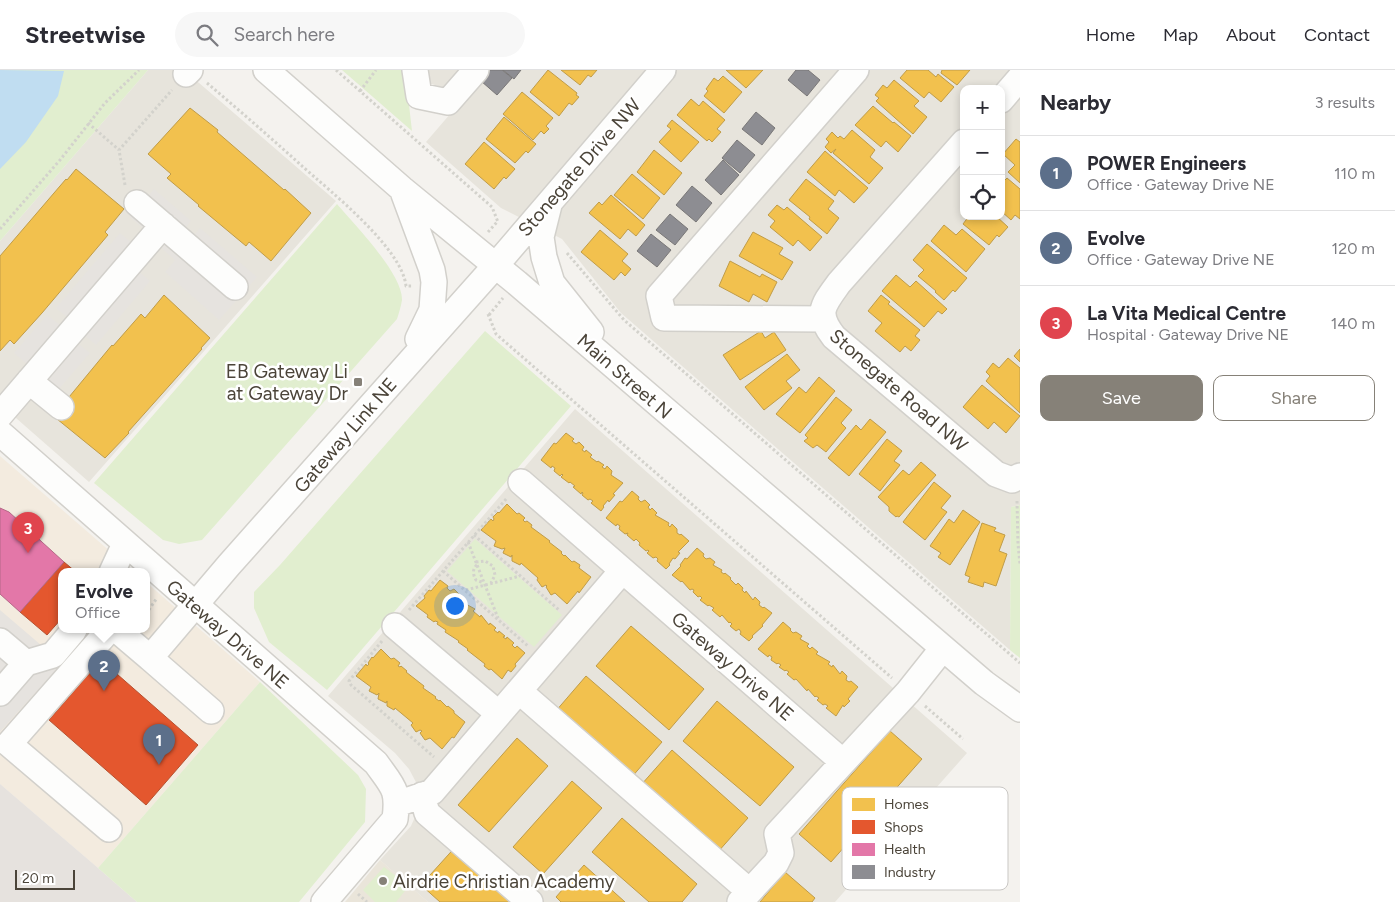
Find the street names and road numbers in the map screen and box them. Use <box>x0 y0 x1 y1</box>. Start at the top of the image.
street label: Stonegate Drive NW <box>513 93 646 241</box>
street label: Stonegate Road NW <box>825 324 973 457</box>
street label: Main Street N <box>573 329 677 424</box>
street label: Gateway Link NE <box>289 373 402 498</box>
street label: Gateway Drive NE <box>162 575 294 694</box>
street label: Gateway Drive NE <box>667 607 799 726</box>

